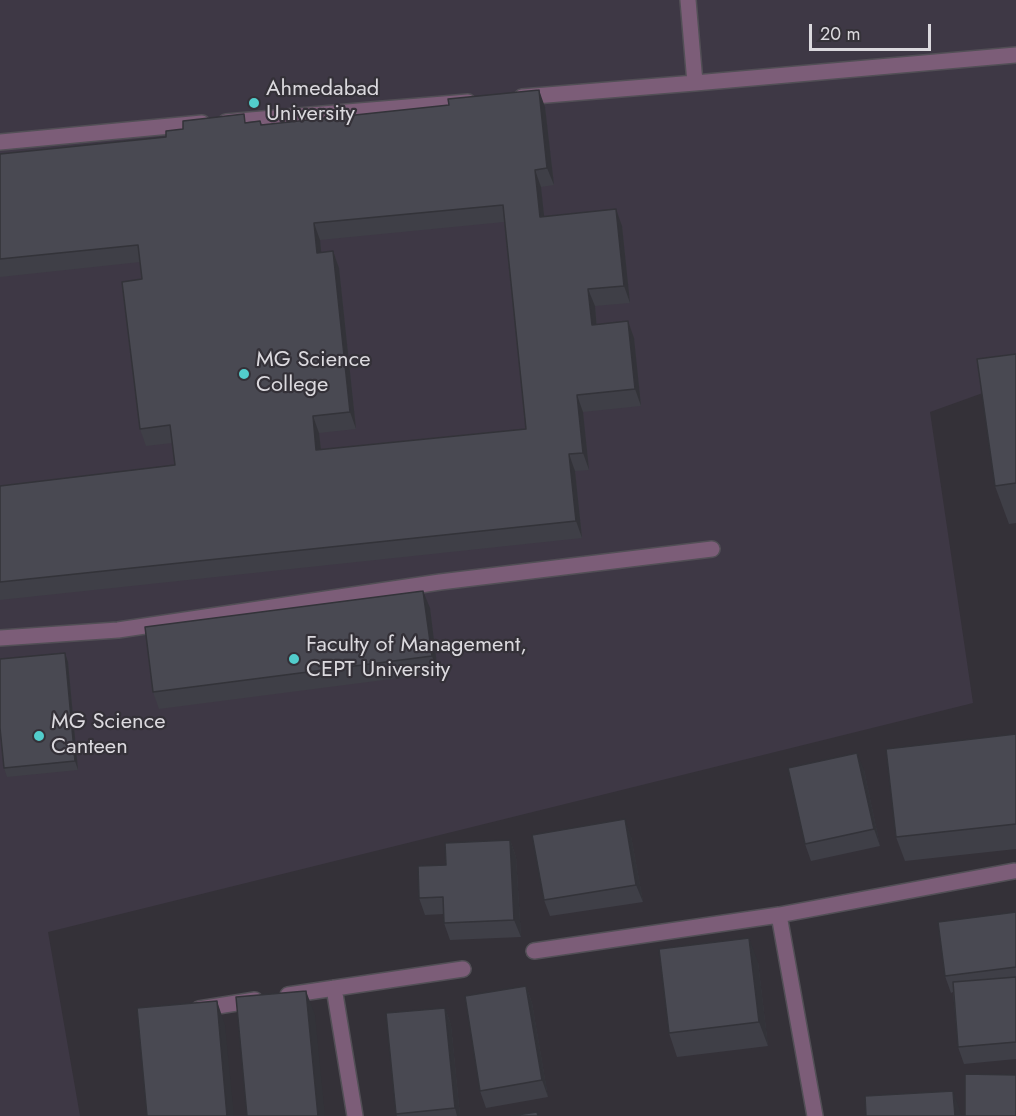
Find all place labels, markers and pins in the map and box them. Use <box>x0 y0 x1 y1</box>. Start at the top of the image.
place label: Ahmedabad University <box>266 77 379 128</box>
marker: Ahmedabad University <box>247 96 261 110</box>
place label: MG Science College <box>256 348 370 400</box>
marker: MG Science College <box>237 367 251 381</box>
place label: Faculty of Management, CEPT University <box>306 633 527 684</box>
marker: Faculty of Management, CEPT University <box>287 652 301 666</box>
place label: MG Science Canteen <box>51 710 165 762</box>
marker: MG Science Canteen <box>32 729 46 743</box>

